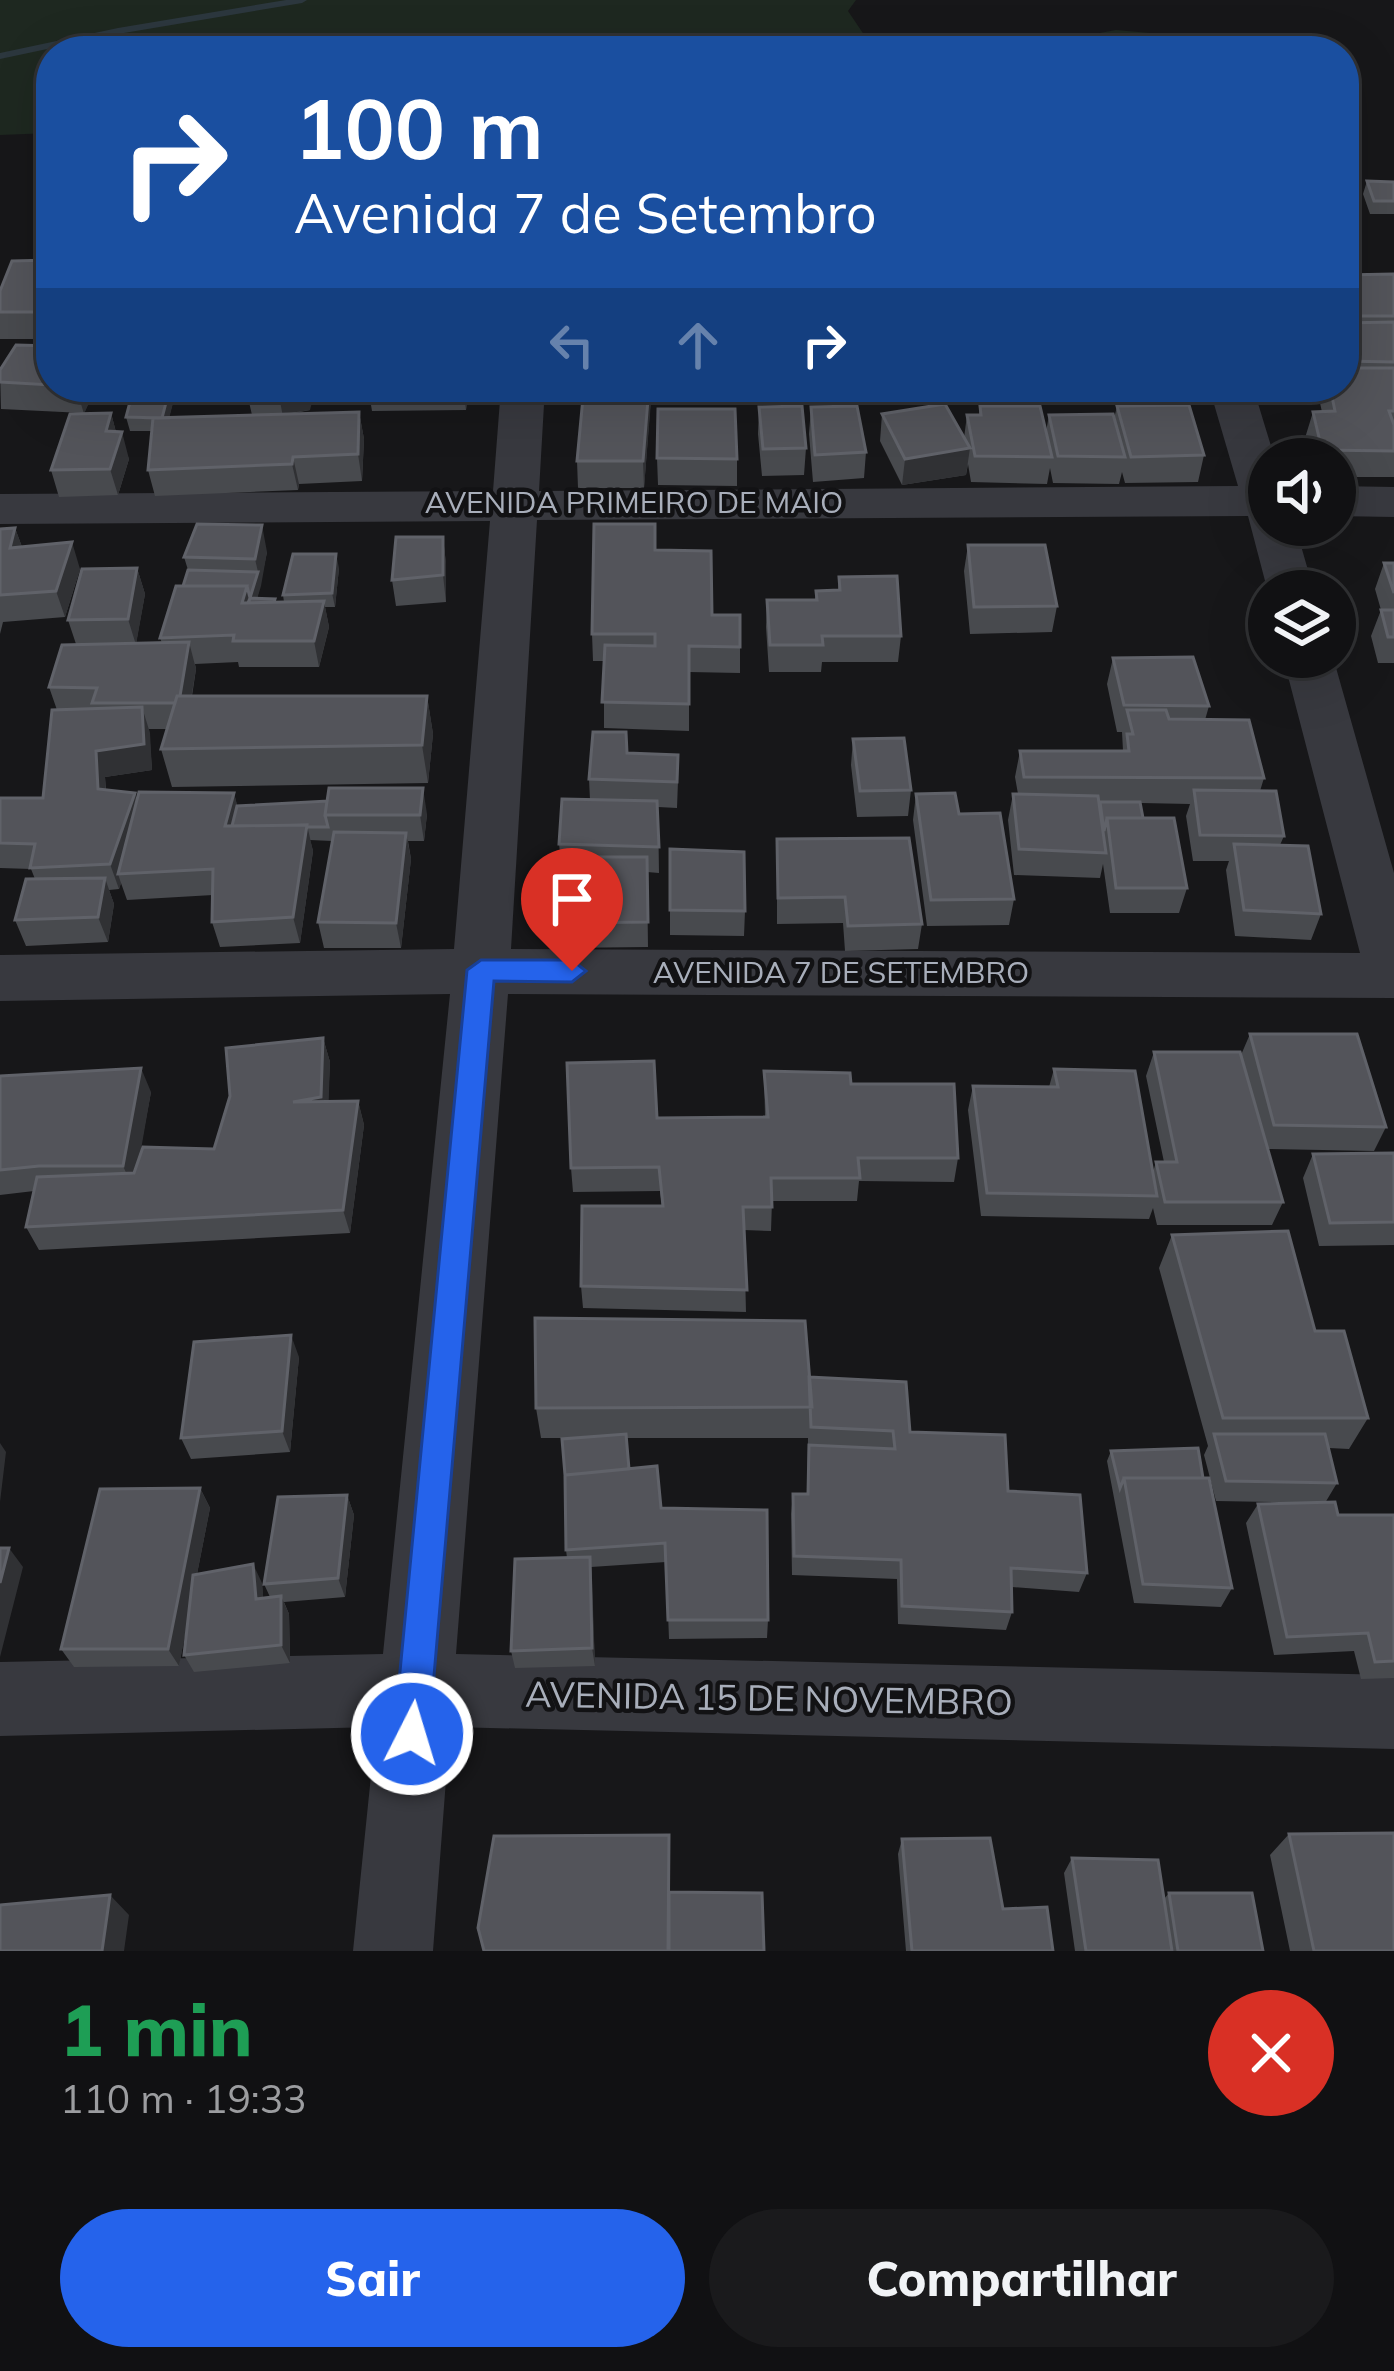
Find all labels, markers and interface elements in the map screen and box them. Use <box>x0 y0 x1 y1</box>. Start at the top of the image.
text: 100 m <box>294 75 544 180</box>
icon: right <box>96 84 252 240</box>
text: Avenida 7 de Setembro <box>294 179 877 247</box>
icon: left <box>539 312 605 378</box>
icon: ahead <box>665 312 731 378</box>
icon: right <box>791 312 857 378</box>
map controls <box>1248 438 1356 678</box>
button: sound <box>1248 438 1356 546</box>
street label: AVENIDA PRIMEIRO DE MAIO <box>425 483 843 521</box>
button: layers <box>1248 570 1356 678</box>
pin <box>521 848 623 971</box>
icon: arrive <box>539 866 605 932</box>
street label: AVENIDA 7 DE SETEMBRO <box>653 953 1029 991</box>
position arrow <box>349 1671 475 1797</box>
street label: AVENIDA 15 DE NOVEMBRO <box>525 1671 1013 1724</box>
text: 1 min <box>60 1984 253 2074</box>
button: close <box>1208 1990 1334 2116</box>
text: 110 m · 19:33 <box>60 2074 306 2123</box>
button: Sair <box>60 2209 685 2347</box>
button: Compartilhar <box>709 2209 1334 2347</box>

